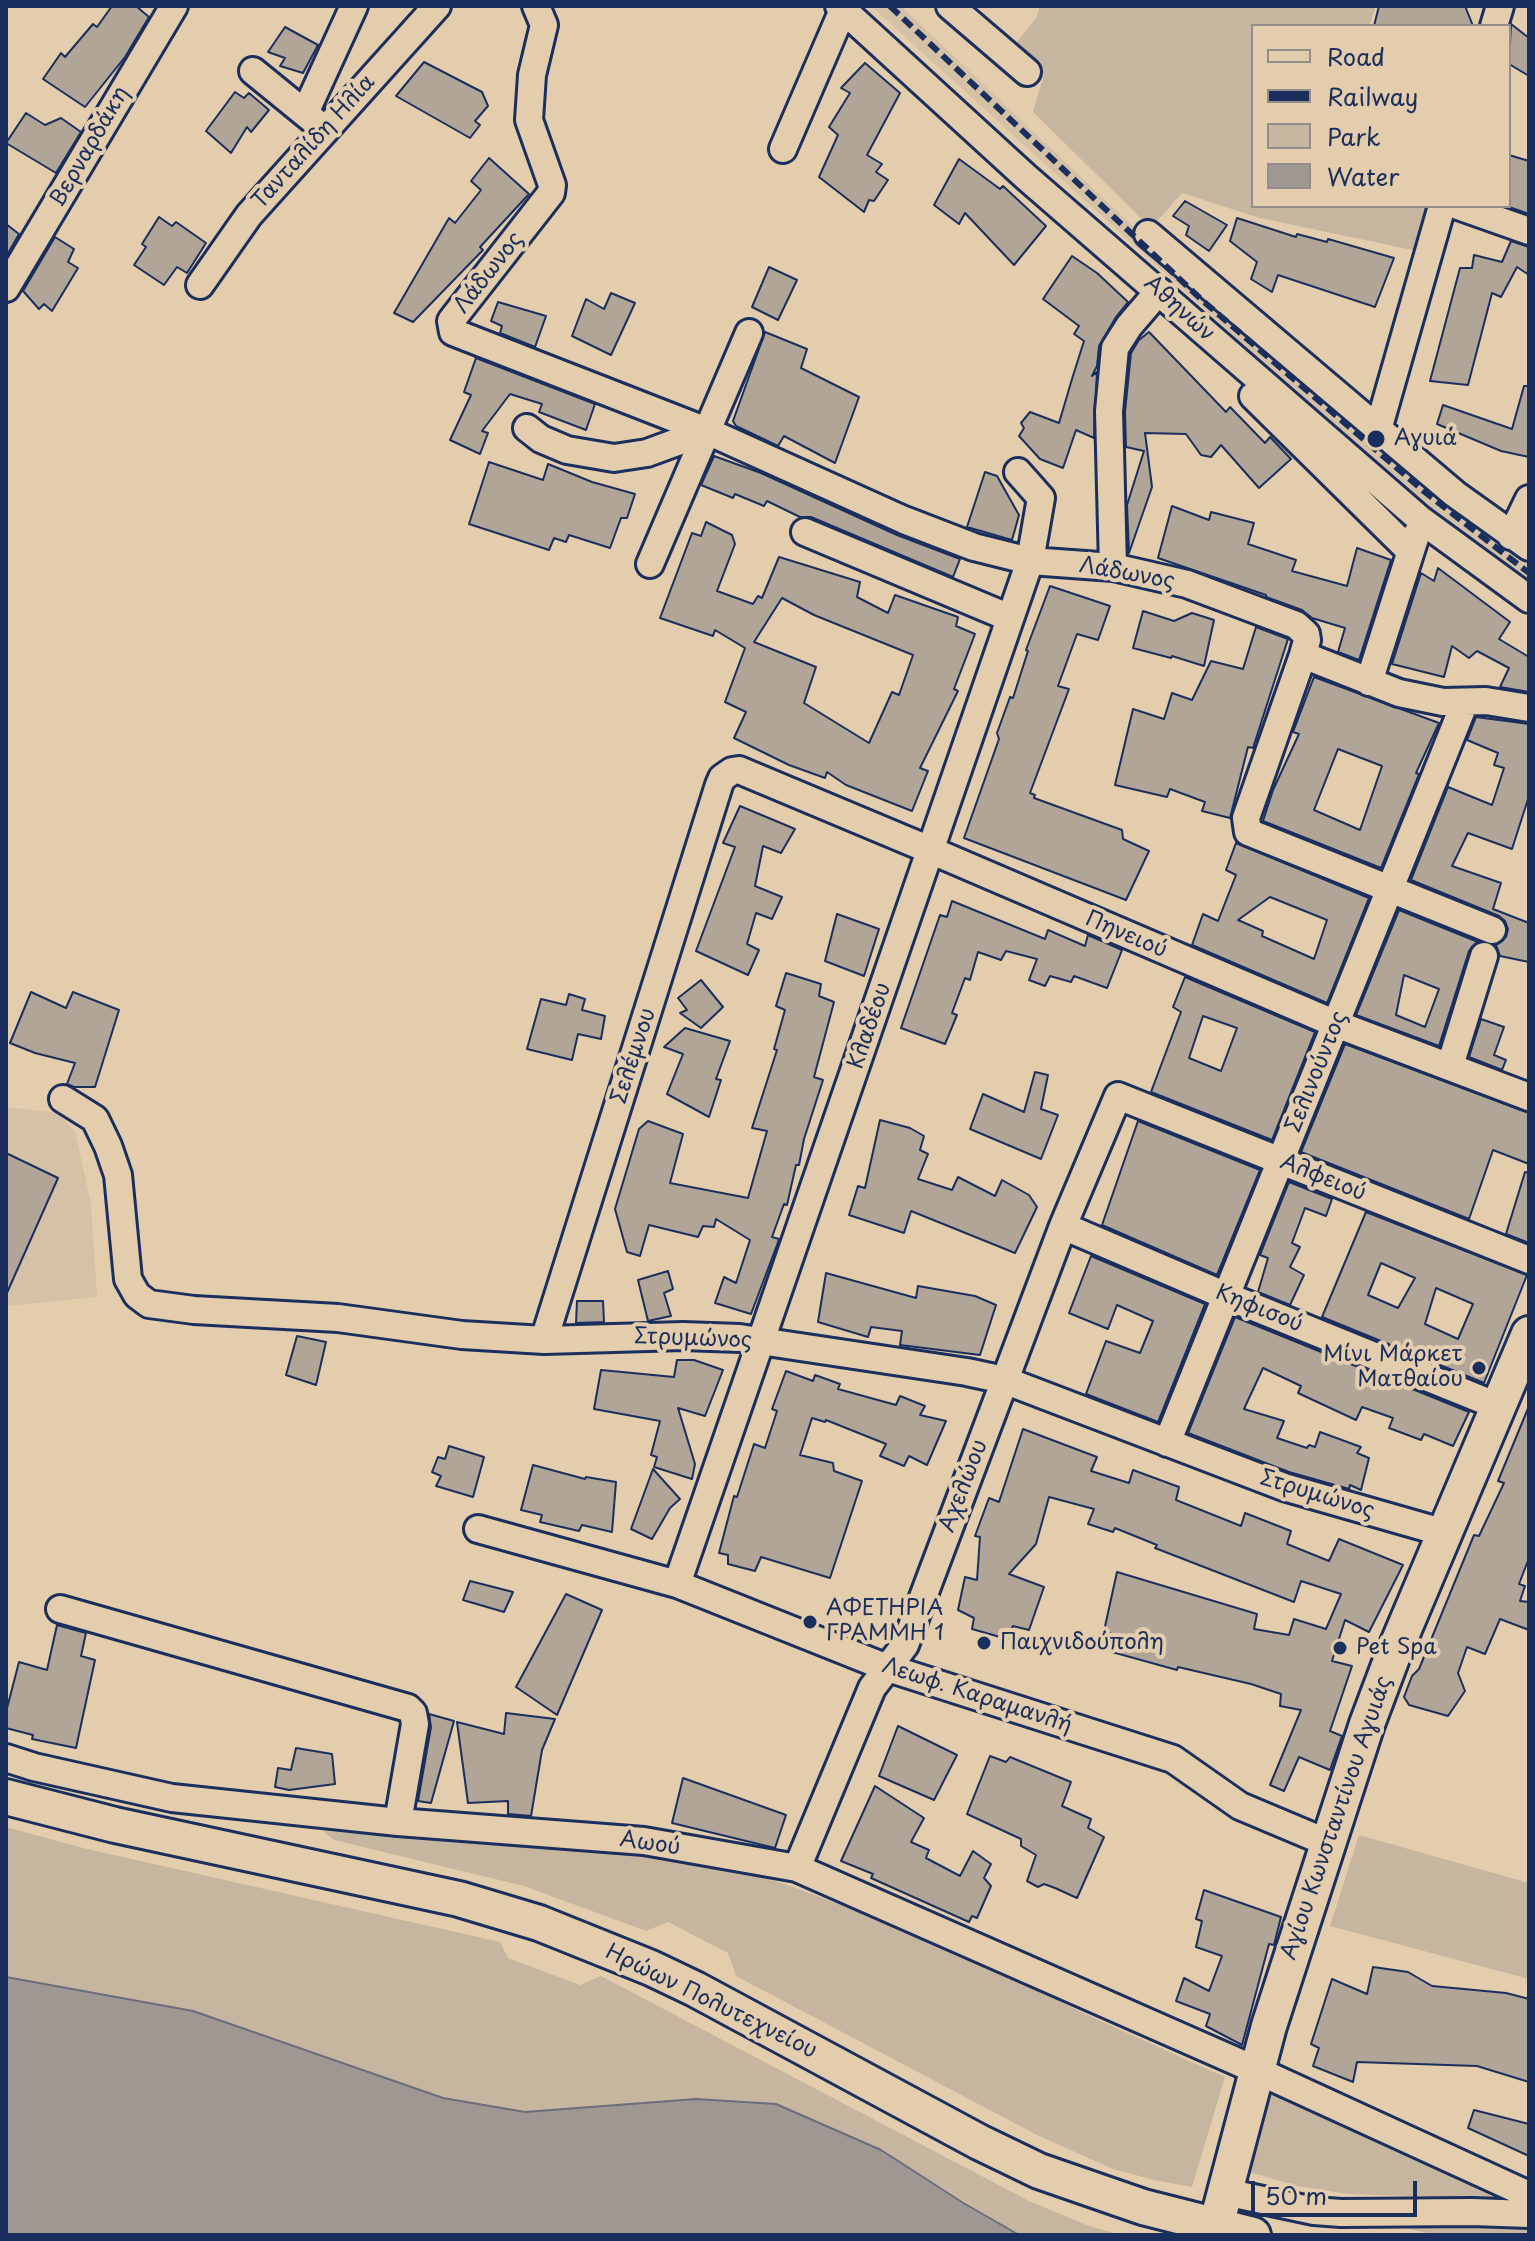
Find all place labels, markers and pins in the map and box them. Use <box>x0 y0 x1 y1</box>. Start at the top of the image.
place label: Αγυιά <box>1394 426 1457 452</box>
marker: Αγυιά <box>1365 428 1387 450</box>
place label: Μίνι Μάρκετ Ματθαίου <box>1323 1342 1463 1394</box>
marker: Μίνι Μάρκετ Ματθαίου <box>1470 1359 1488 1377</box>
place label: ΑΦΕΤΗΡΙΑ ΓΡΑΜΜΗ 1 <box>826 1596 944 1648</box>
marker: ΑΦΕΤΗΡΙΑ ΓΡΑΜΜΗ 1 <box>801 1613 819 1631</box>
place label: Παιχνιδούπολη <box>1000 1630 1164 1656</box>
marker: Παιχνιδούπολη <box>975 1634 993 1652</box>
place label: Pet Spa <box>1356 1635 1437 1661</box>
marker: Pet Spa <box>1331 1639 1349 1657</box>

